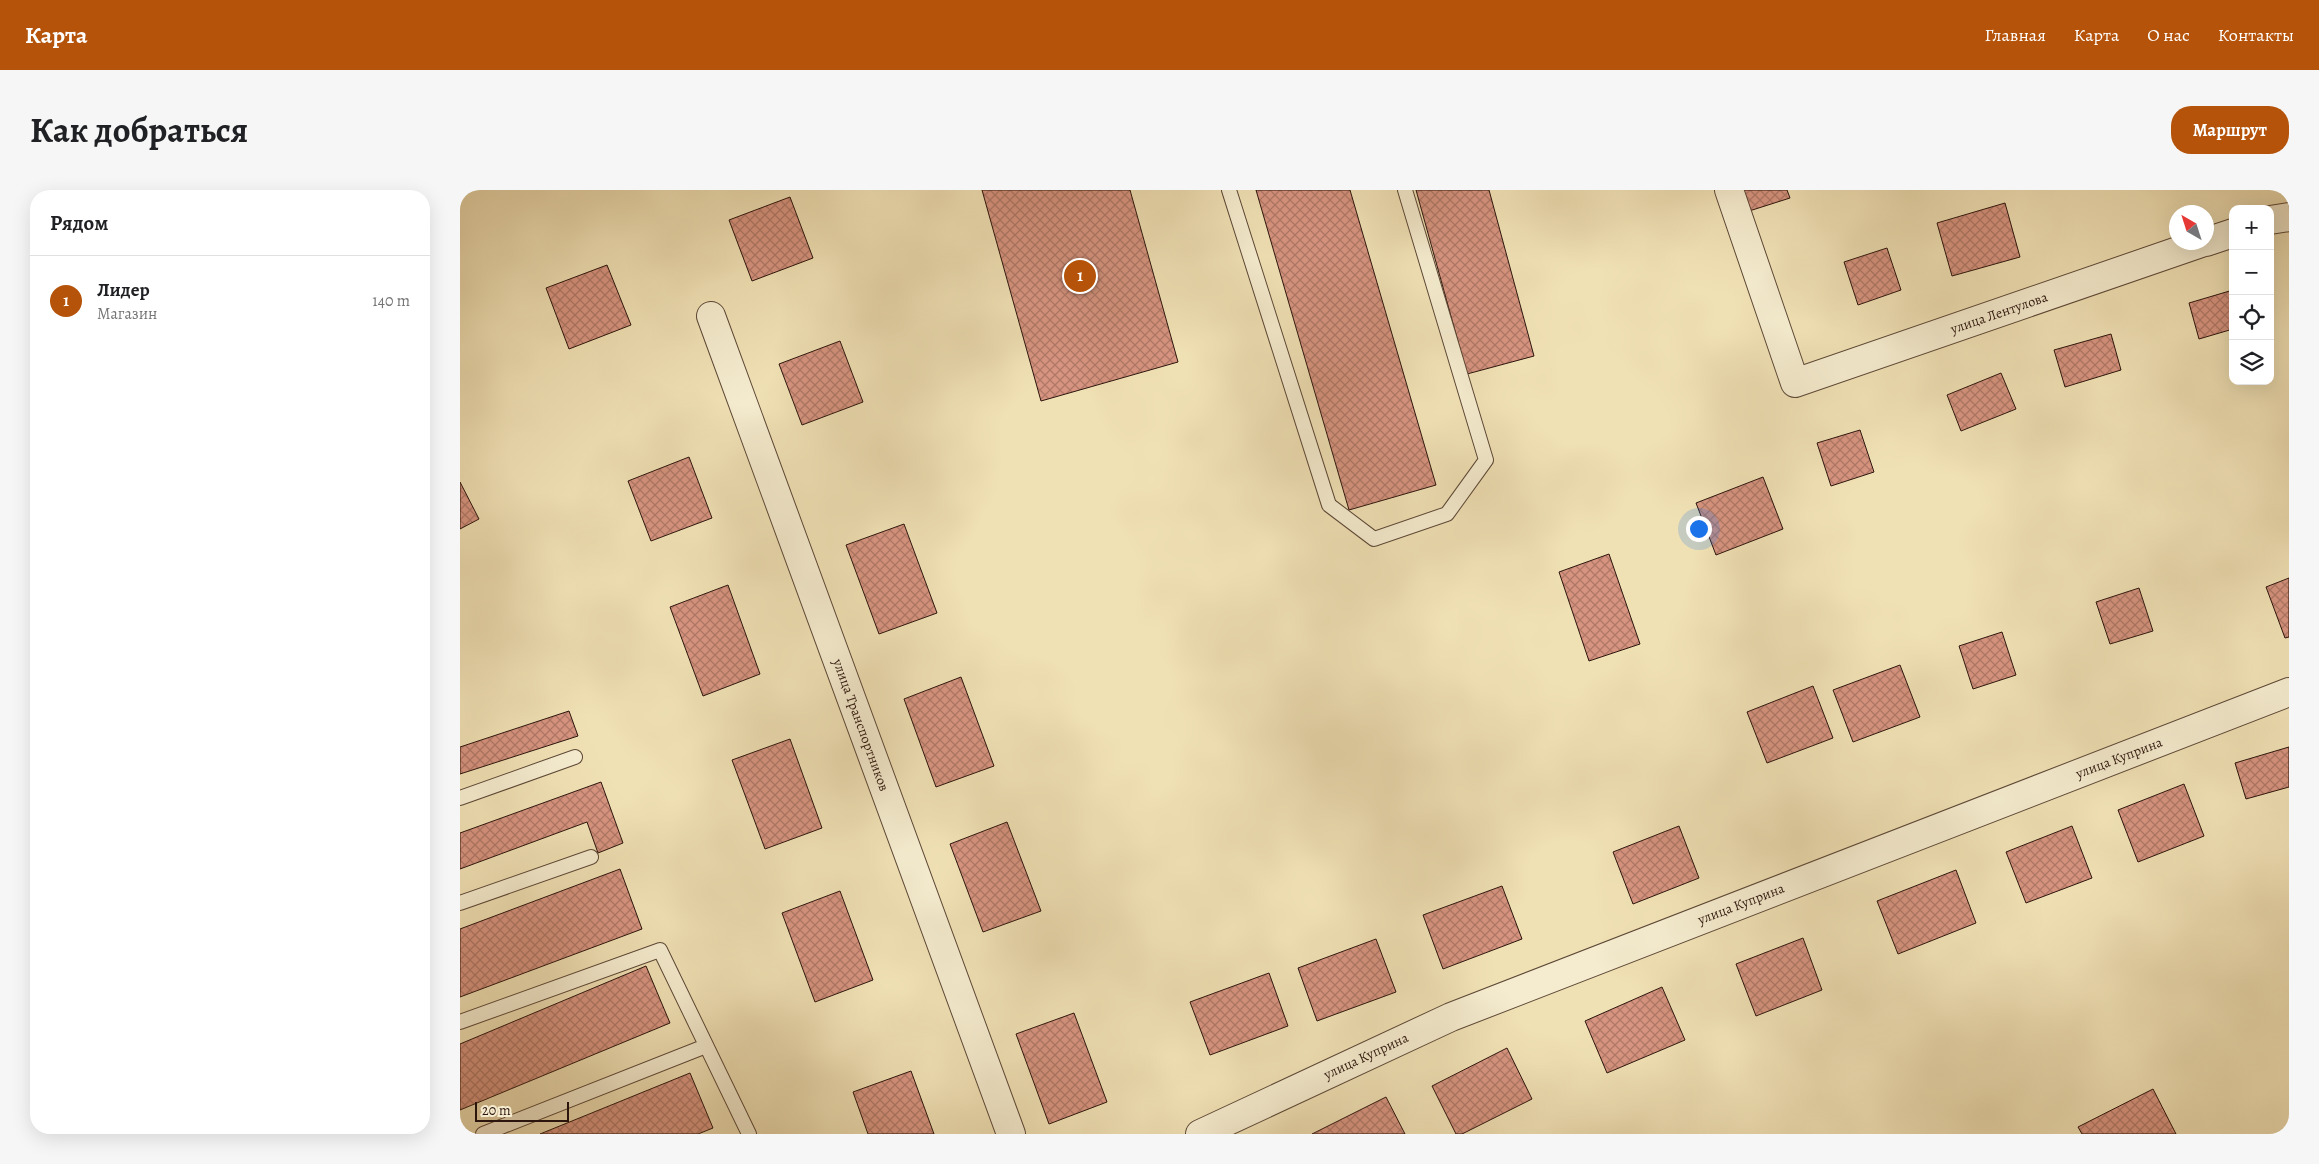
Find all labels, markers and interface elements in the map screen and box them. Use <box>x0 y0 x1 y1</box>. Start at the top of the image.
text: Карта <box>25 19 87 51</box>
text: Главная <box>1985 23 2046 47</box>
text: Карта <box>2074 23 2119 47</box>
text: О нас <box>2147 23 2190 47</box>
text: Контакты <box>2218 23 2294 47</box>
text: Как добраться <box>30 106 248 154</box>
button: Маршрут <box>2171 106 2289 154</box>
north arrow <box>2169 205 2214 250</box>
map controls <box>2229 205 2274 385</box>
button: + <box>2229 205 2274 250</box>
text: Рядом <box>50 209 108 237</box>
button: − <box>2229 250 2274 295</box>
pin: 1 <box>1064 257 1096 295</box>
text: Лидер <box>97 277 150 303</box>
street label: улица Лентулова <box>1947 287 2051 339</box>
text: 1 <box>63 290 69 312</box>
text: 140 m <box>372 290 410 312</box>
button: locate <box>2229 295 2274 340</box>
text: Магазин <box>97 303 157 325</box>
button: layers <box>2229 340 2274 385</box>
your location <box>1686 516 1712 542</box>
street label: улица Транспортников <box>828 655 894 794</box>
street label: улица Куприна <box>2072 733 2166 784</box>
street label: улица Куприна <box>1694 879 1788 930</box>
street label: улица Куприна <box>1320 1028 1412 1084</box>
scale bar <box>475 1099 569 1122</box>
text: 20 m <box>482 1101 511 1120</box>

